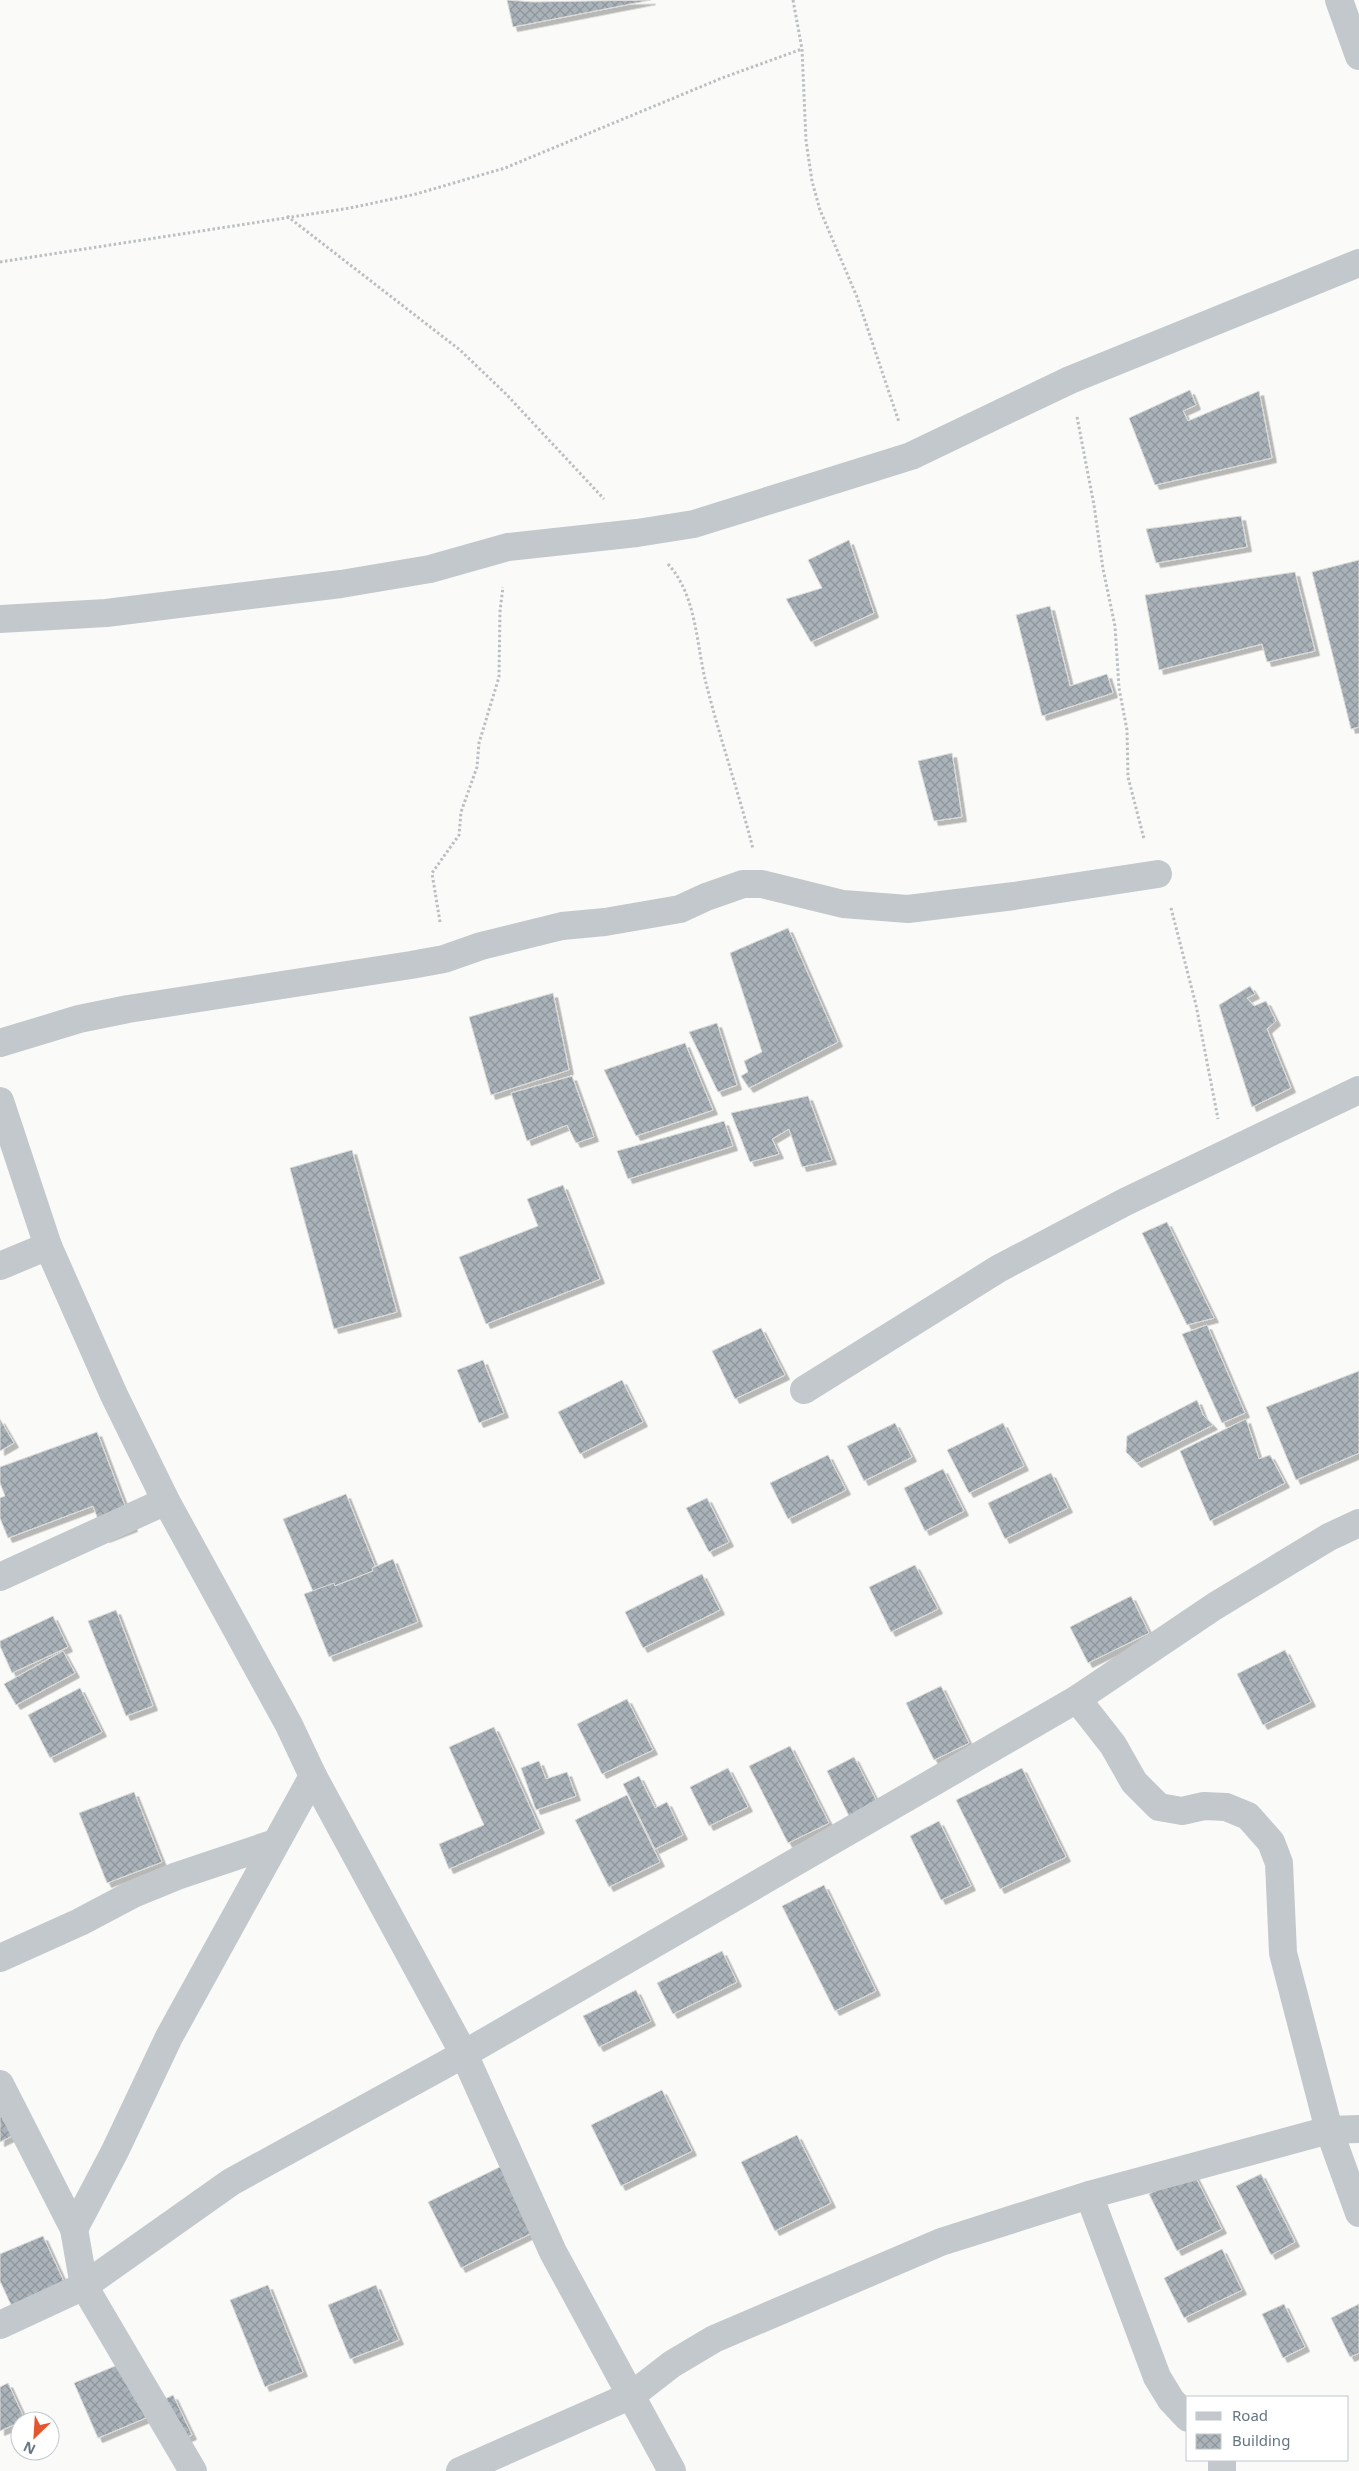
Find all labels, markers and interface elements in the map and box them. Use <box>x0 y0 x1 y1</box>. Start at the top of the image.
legend <box>1186 2396 1349 2461</box>
text: Road <box>1232 2405 1268 2425</box>
north arrow <box>10 2411 60 2461</box>
text: Building <box>1232 2430 1290 2450</box>
text: N <box>20 2437 38 2459</box>

